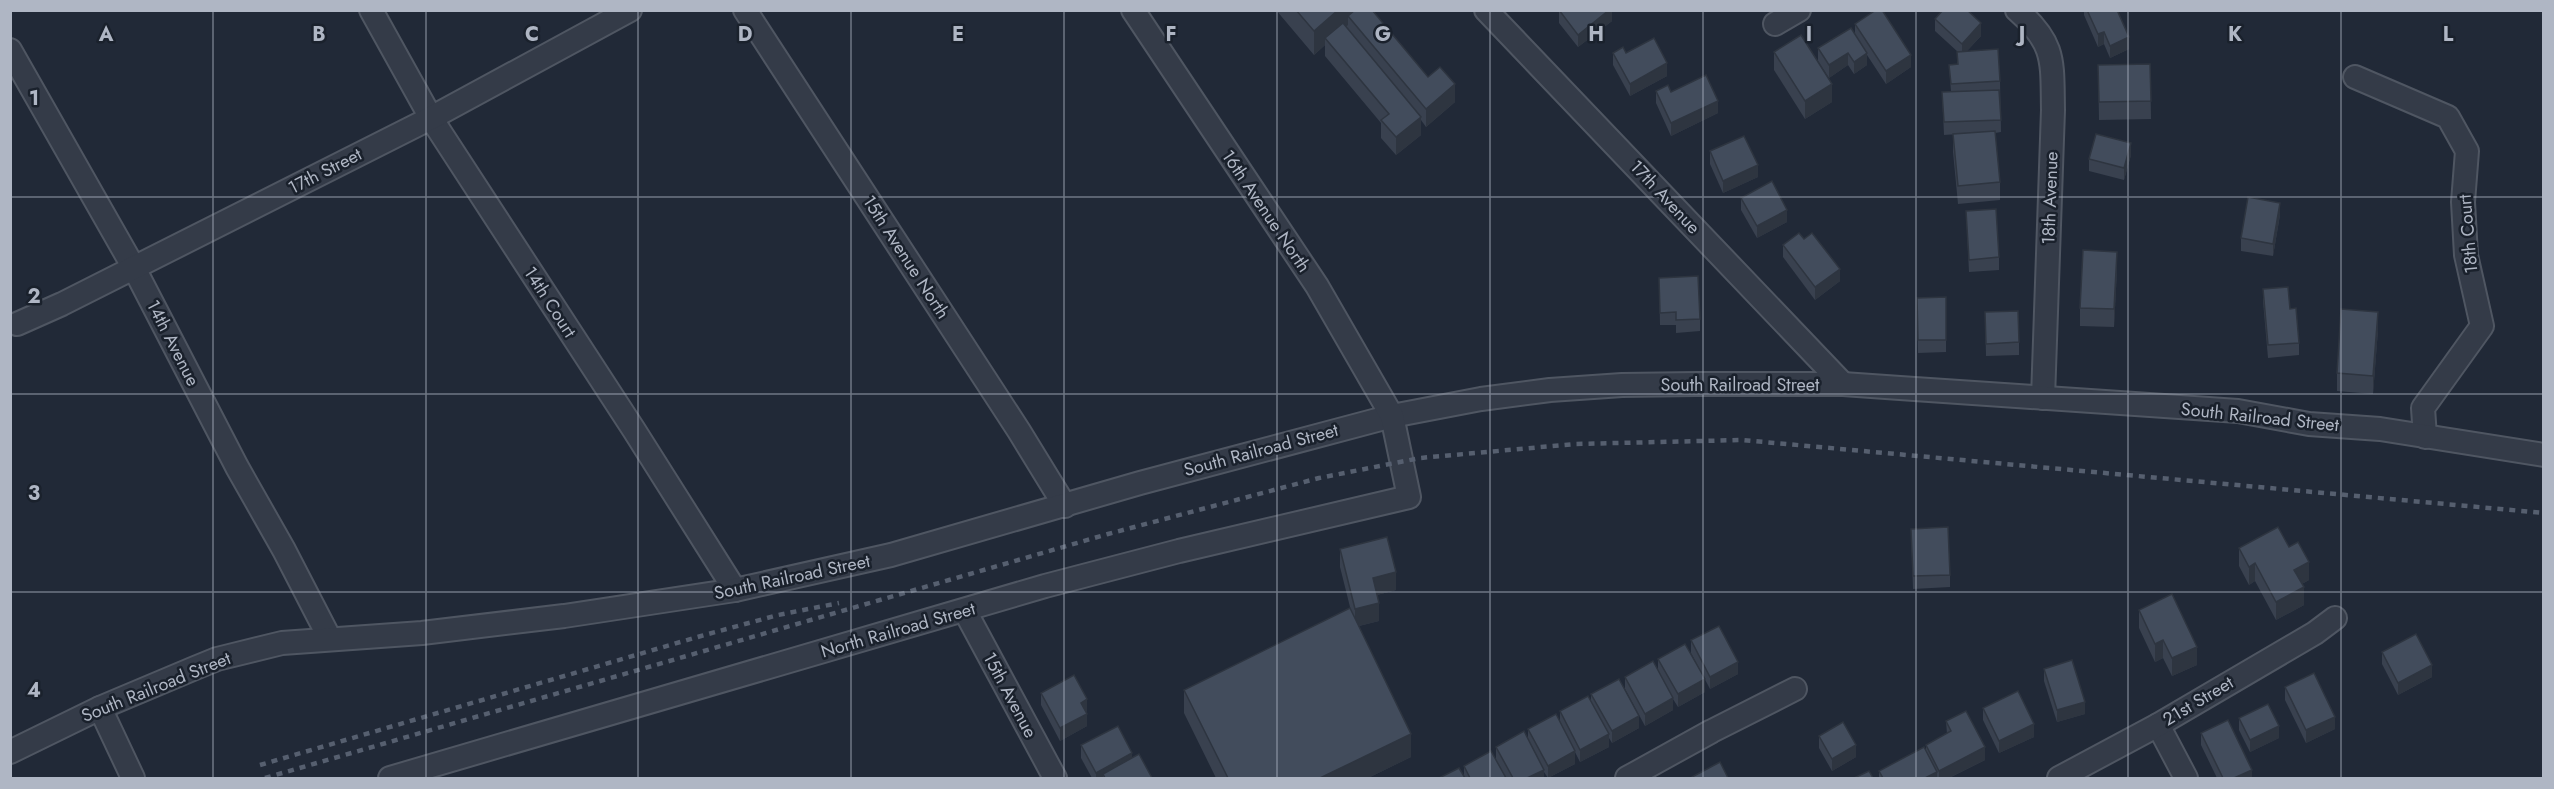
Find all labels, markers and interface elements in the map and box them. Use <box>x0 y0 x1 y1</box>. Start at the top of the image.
text: A <box>98 20 114 49</box>
text: B <box>312 20 326 49</box>
text: C <box>525 20 539 49</box>
text: D <box>738 20 752 49</box>
text: E <box>952 20 964 49</box>
text: F <box>1165 20 1177 49</box>
text: G <box>1375 20 1391 49</box>
text: H <box>1588 20 1604 49</box>
text: I <box>1806 20 1812 49</box>
text: J <box>2015 20 2025 49</box>
text: K <box>2228 20 2242 49</box>
text: L <box>2443 20 2454 49</box>
text: 1 <box>29 84 39 113</box>
street label: 17th Street <box>284 141 367 201</box>
street label: 16th Avenue North <box>1215 145 1317 277</box>
street label: 18th Avenue <box>2035 151 2065 245</box>
street label: 17th Avenue <box>1624 154 1706 240</box>
street label: 15th Avenue North <box>856 190 956 324</box>
street label: 18th Court <box>2452 193 2484 275</box>
street label: 14th Court <box>517 261 583 343</box>
text: 2 <box>27 282 41 311</box>
street label: 14th Avenue <box>140 295 206 391</box>
street label: South Railroad Street <box>1661 372 1820 398</box>
street label: South Railroad Street <box>2180 396 2341 438</box>
street label: South Railroad Street <box>1181 417 1342 483</box>
text: 3 <box>28 479 40 508</box>
street label: South Railroad Street <box>712 548 873 606</box>
street label: North Railroad Street <box>818 595 979 665</box>
street label: South Railroad Street <box>77 645 235 729</box>
street label: 15th Avenue <box>977 648 1043 742</box>
street label: 21st Street <box>2158 669 2239 732</box>
text: 4 <box>27 676 41 705</box>

